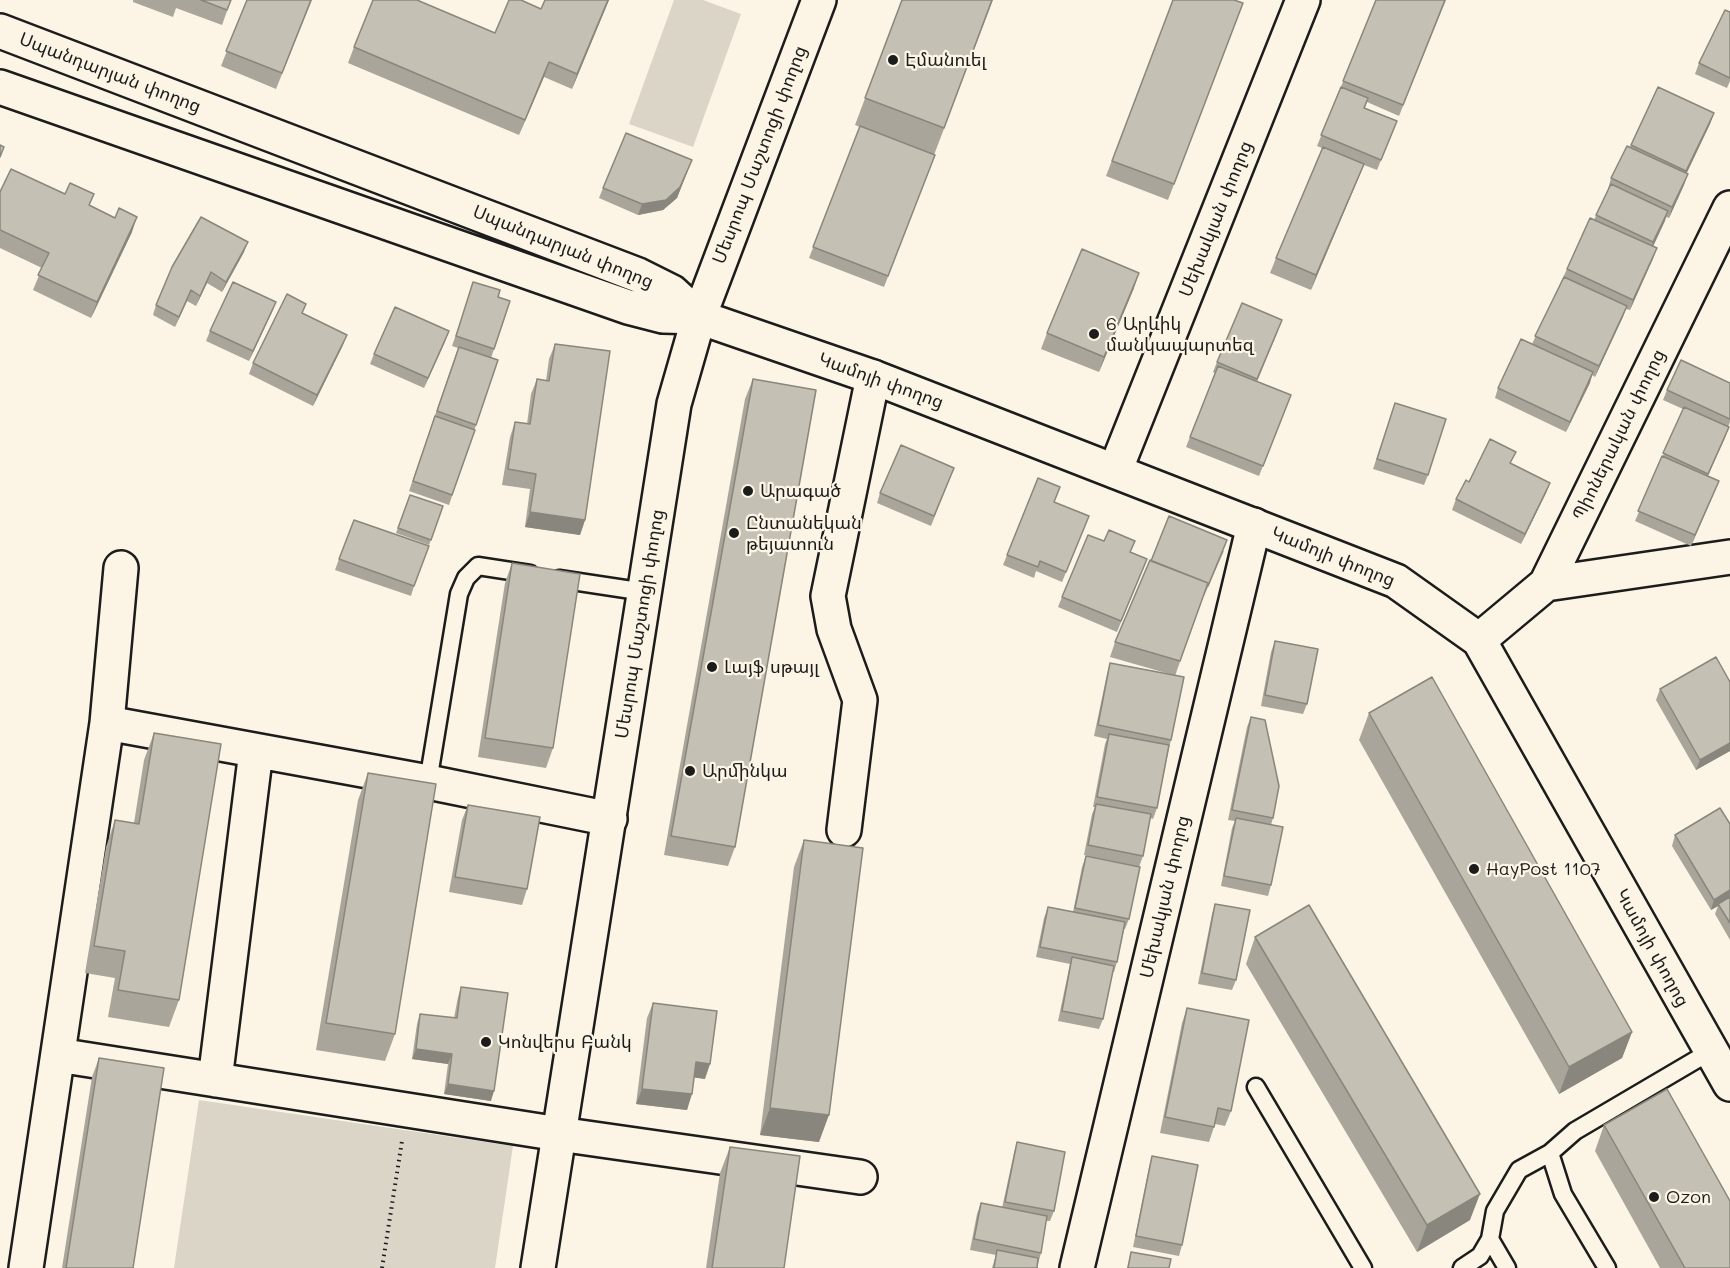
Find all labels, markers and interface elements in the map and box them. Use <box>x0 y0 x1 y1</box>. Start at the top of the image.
street label: Սպանդարյան փողոց <box>16 28 204 118</box>
street label: Մեսրոպ Մաշտոցի փողոց <box>708 43 812 267</box>
place label: Էմանուել <box>905 49 986 71</box>
marker: Էմանուել <box>886 53 900 67</box>
street label: Մեխակյան փողոց <box>1175 138 1257 300</box>
street label: Սպանդարյան փողոց <box>469 201 657 293</box>
place label: 6 Արևիկ մանկապարտեզ <box>1106 313 1254 356</box>
marker: 6 Արևիկ մանկապարտեզ <box>1087 327 1101 341</box>
street label: Պիոներական փողոց <box>1568 346 1670 524</box>
street label: Կամոյի փողոց <box>816 348 946 414</box>
place label: Արագած <box>760 480 841 502</box>
marker: Արագած <box>741 484 755 498</box>
street label: Մեսրոպ Մաշտոցի փողոց <box>611 508 669 740</box>
place label: Ընտանեկան թեյատուն <box>746 512 862 554</box>
street label: Կամոյի փողոց <box>1268 522 1398 592</box>
marker: Ընտանեկան թեյատուն <box>727 526 741 540</box>
place label: Լայֆ սթայլ <box>724 656 819 678</box>
marker: Լայֆ սթայլ <box>705 660 719 674</box>
place label: Արմինկա <box>702 760 788 782</box>
marker: Արմինկա <box>683 764 697 778</box>
street label: Մեխակյան փողոց <box>1136 814 1194 980</box>
place label: HayPost 1107 <box>1486 858 1601 880</box>
marker: HayPost 1107 <box>1467 862 1481 876</box>
street label: Կամոյի փողոց <box>1611 885 1693 1011</box>
place label: Կոնվերս Բանկ <box>498 1031 632 1053</box>
marker: Կոնվերս Բանկ <box>479 1035 493 1049</box>
place label: Ozon <box>1666 1186 1711 1208</box>
marker: Ozon <box>1647 1190 1661 1204</box>

